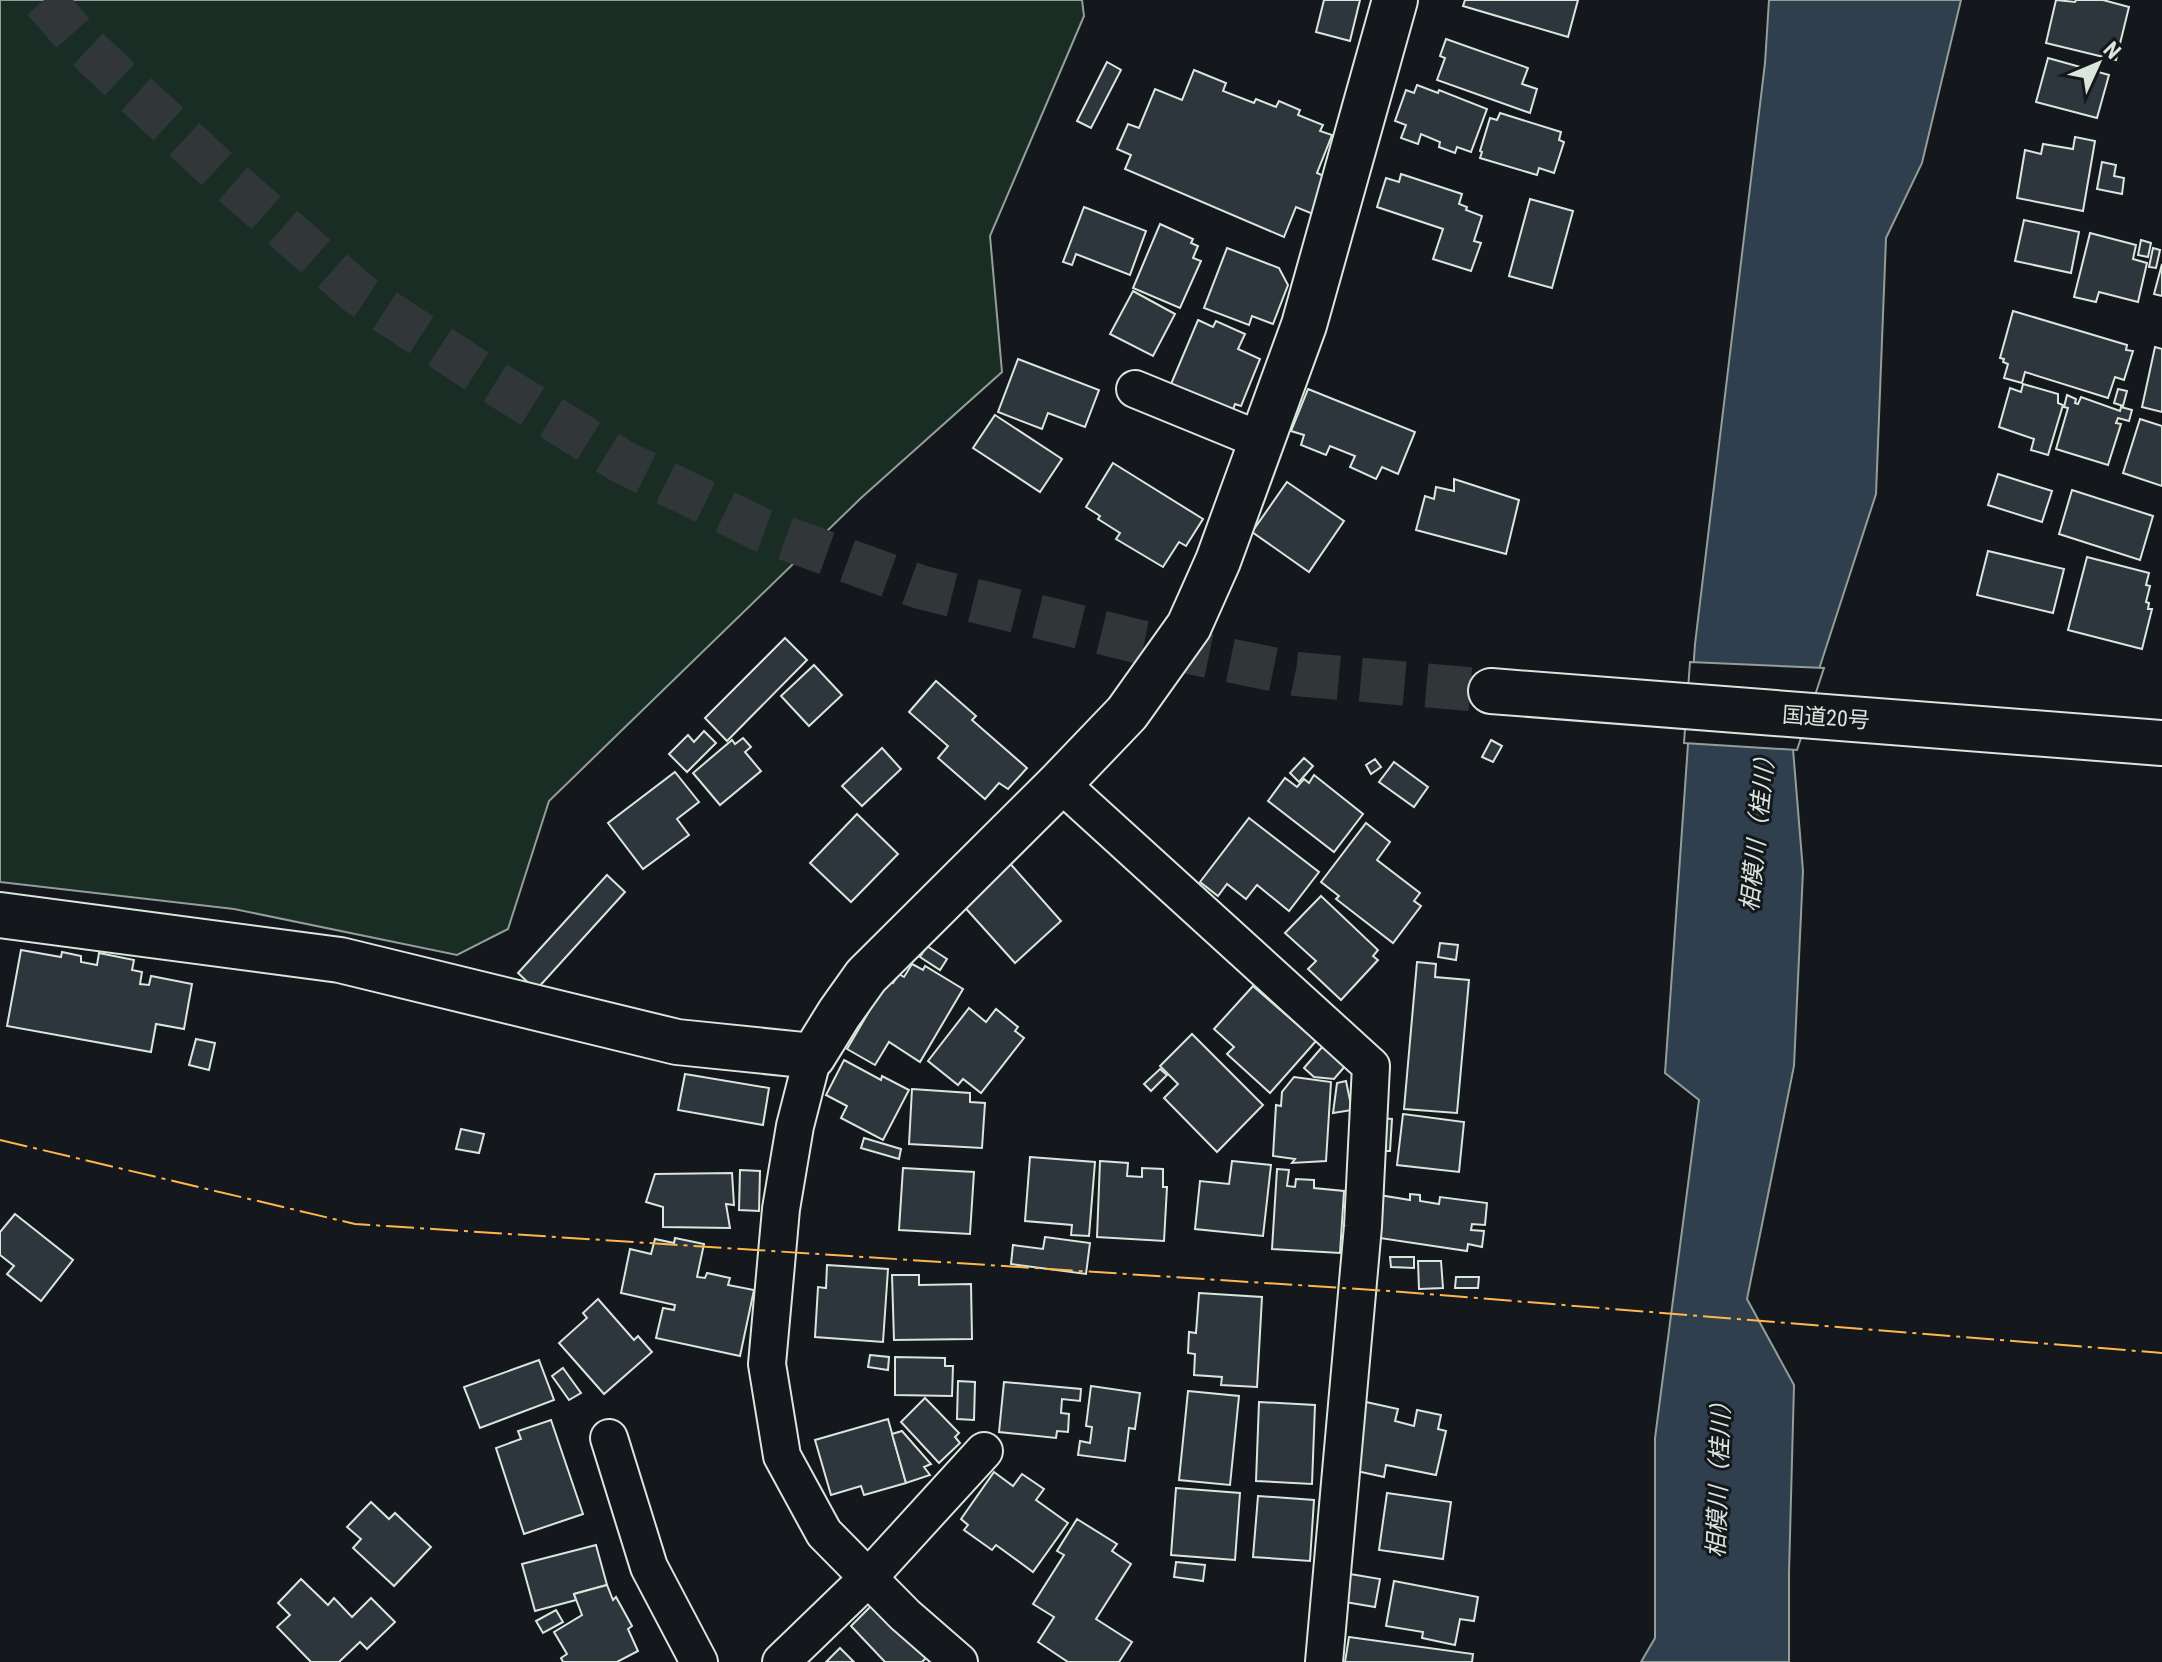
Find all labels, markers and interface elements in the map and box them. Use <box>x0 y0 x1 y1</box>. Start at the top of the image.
north arrow <box>2058 24 2138 104</box>
text: N <box>2098 37 2126 64</box>
street label: 国道20号 <box>1781 702 1871 733</box>
water label: 相模川（桂川） <box>1735 743 1781 913</box>
water label: 相模川（桂川） <box>1702 1390 1736 1558</box>

